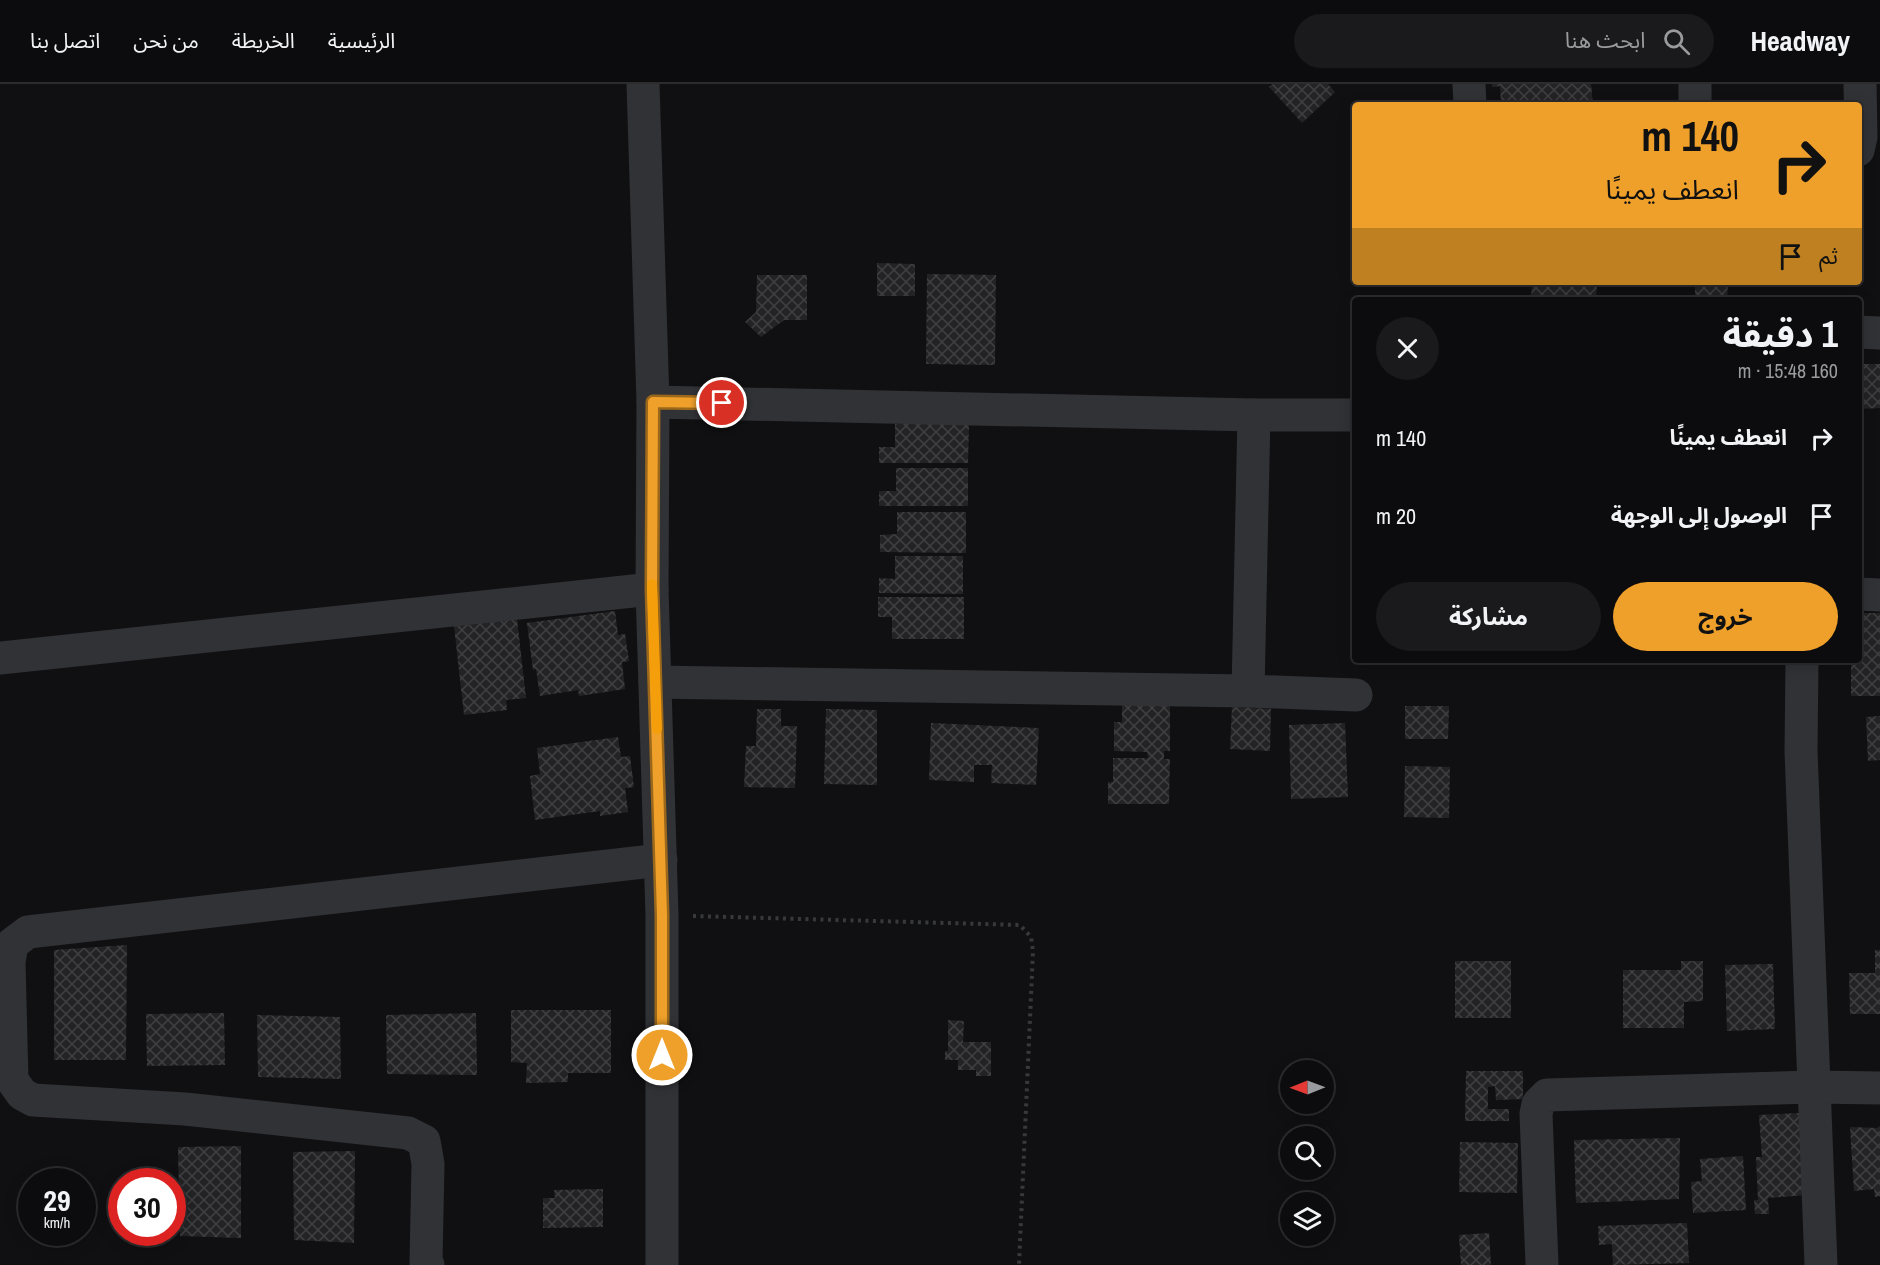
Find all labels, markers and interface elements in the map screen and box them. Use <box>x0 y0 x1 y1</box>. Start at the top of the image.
search box <box>1294 14 1714 68</box>
text: Headway <box>1750 22 1850 60</box>
text: ابحث هنا <box>1565 25 1645 55</box>
icon: search <box>1660 25 1693 58</box>
text: اتصل بنا <box>30 26 100 55</box>
text: من نحن <box>133 26 199 55</box>
text: الخريطة <box>232 26 295 55</box>
text: الرئيسية <box>328 26 395 55</box>
text: 140 m <box>1641 108 1739 164</box>
icon: right <box>1760 126 1838 204</box>
text: انعطف يمينًا <box>1605 171 1739 207</box>
icon: arrive <box>1774 240 1807 273</box>
text: ثم <box>1819 241 1838 271</box>
text: 1 دقيقة <box>1723 310 1838 358</box>
button: close <box>1376 317 1439 380</box>
text: 160 m · 15:48 <box>1738 357 1838 384</box>
pin <box>696 377 747 428</box>
icon: arrive <box>705 386 738 419</box>
text: انعطف يمينًا <box>1669 422 1787 452</box>
icon: right <box>1805 422 1838 455</box>
text: 140 m <box>1376 423 1426 453</box>
text: الوصول إلى الوجهة <box>1611 500 1787 530</box>
icon: arrive <box>1805 500 1838 533</box>
text: 20 m <box>1376 501 1416 531</box>
button: مشاركة <box>1376 582 1601 651</box>
button: خروج <box>1613 582 1838 651</box>
position arrow <box>630 1023 694 1087</box>
north arrow <box>1280 1060 1334 1114</box>
map controls <box>1280 1060 1334 1246</box>
button: search <box>1280 1126 1334 1180</box>
speed limit sign: 30 <box>108 1168 186 1246</box>
text: 29 <box>43 1180 71 1220</box>
button: layers <box>1280 1192 1334 1246</box>
text: km/h <box>44 1212 70 1233</box>

